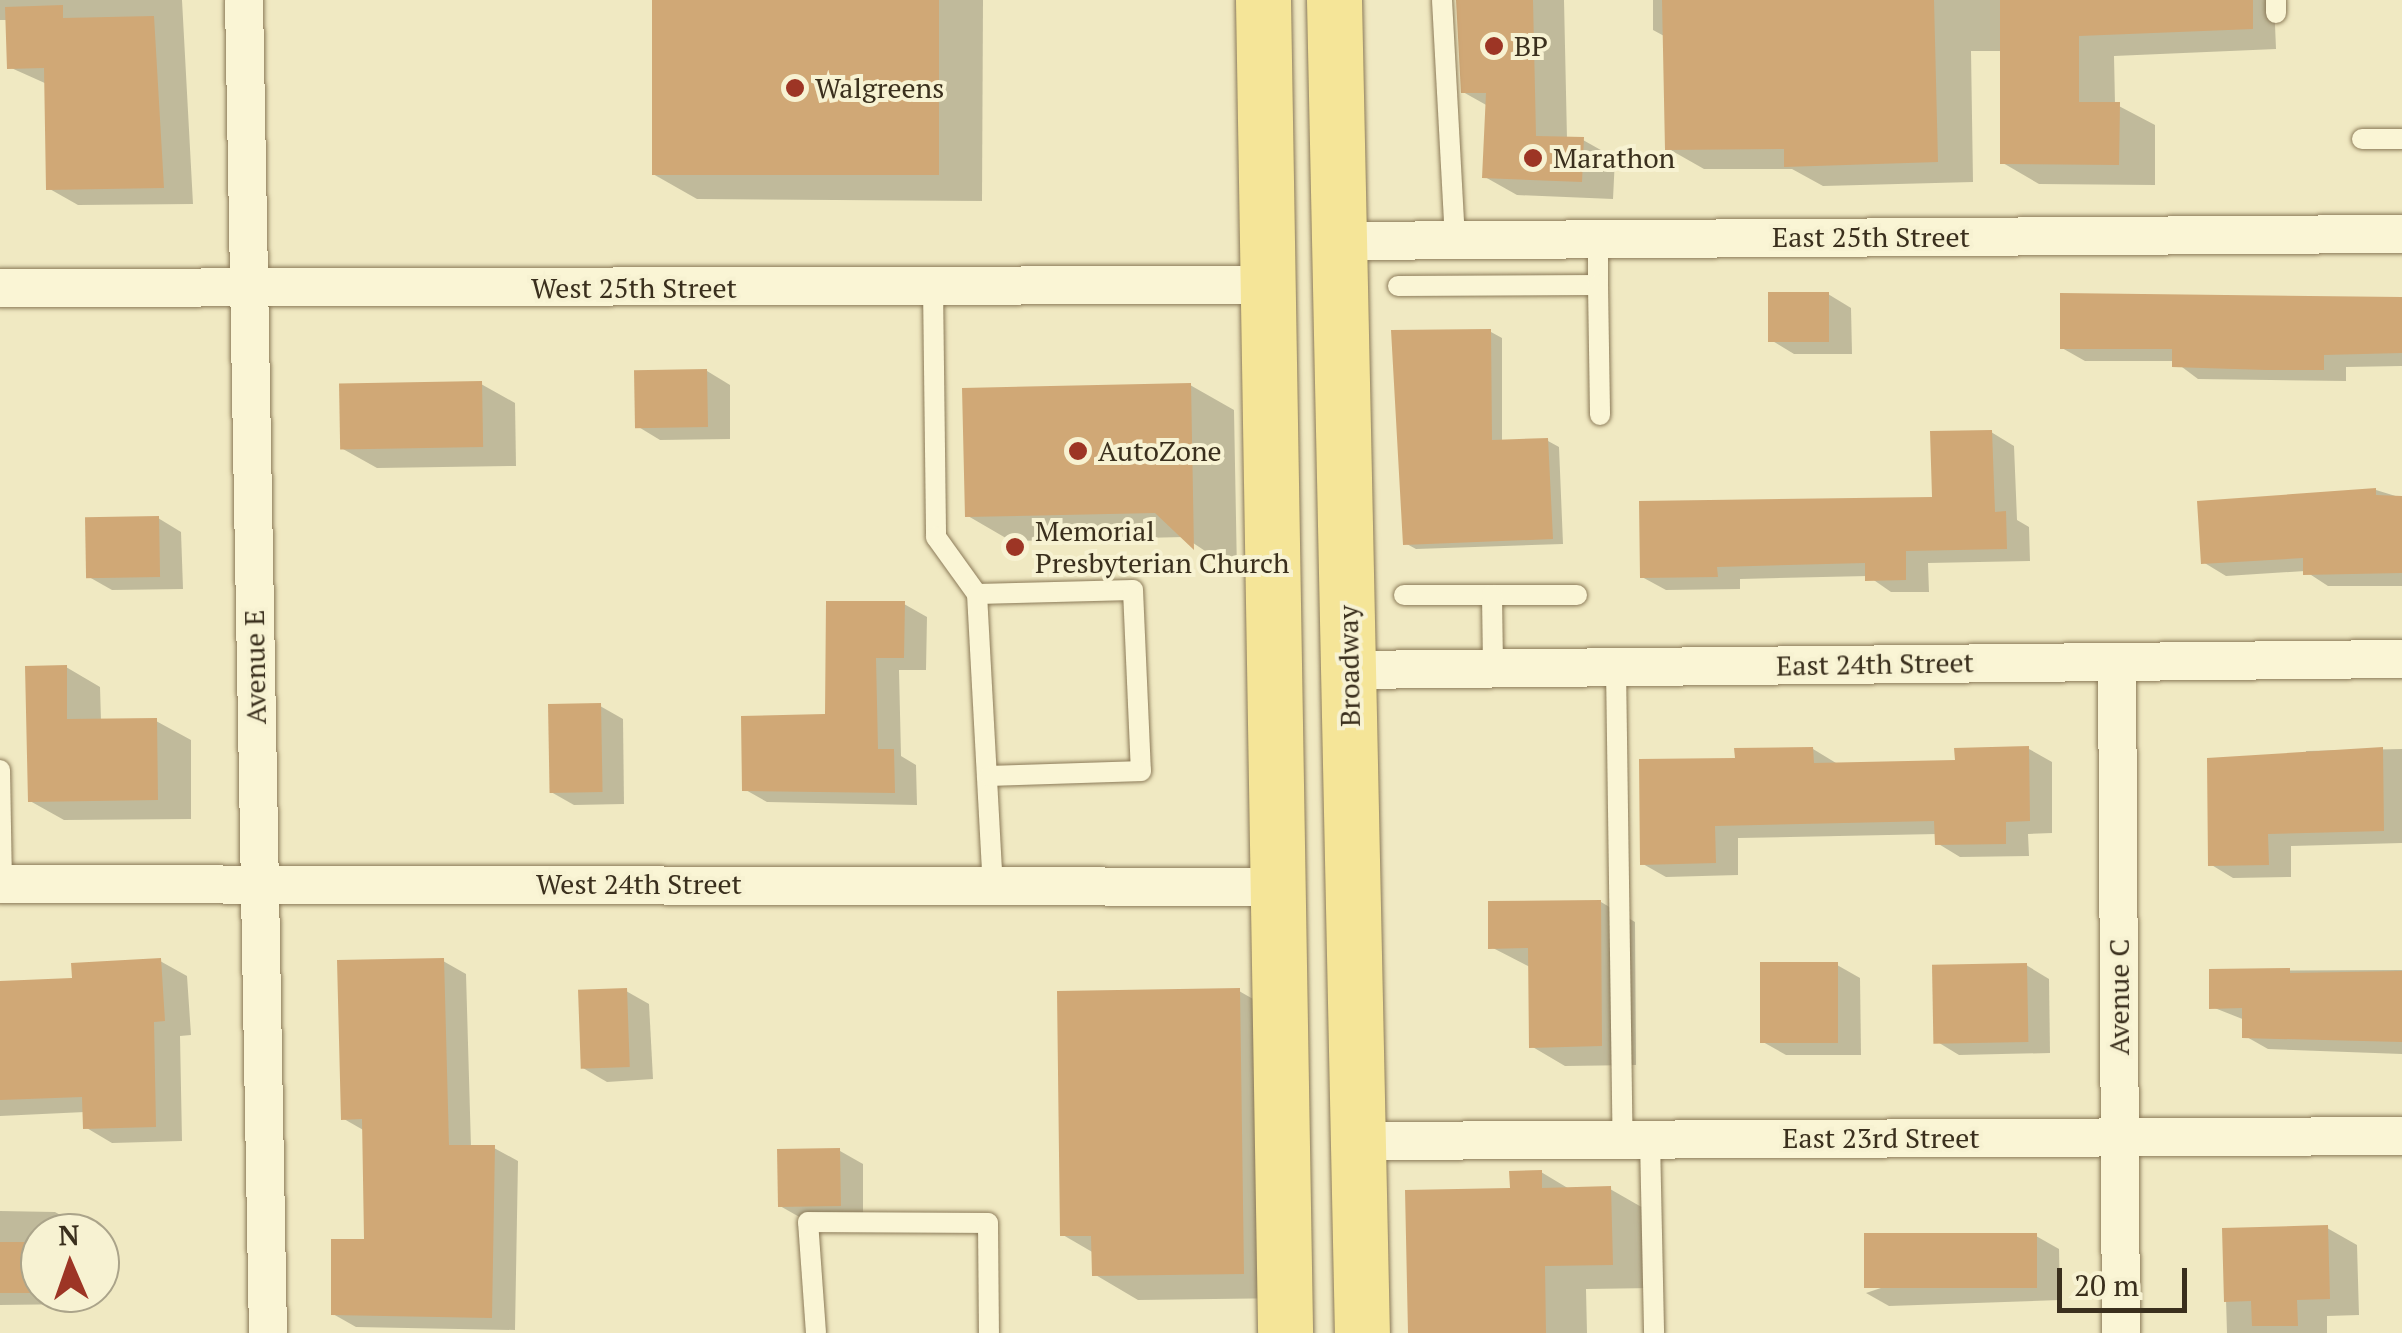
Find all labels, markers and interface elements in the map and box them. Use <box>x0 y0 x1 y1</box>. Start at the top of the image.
place label: BP <box>1514 29 1548 63</box>
marker: BP <box>1483 35 1505 57</box>
place label: Walgreens <box>815 71 944 105</box>
marker: Walgreens <box>784 77 806 99</box>
place label: Marathon <box>1553 141 1675 175</box>
marker: Marathon <box>1522 147 1544 169</box>
street label: East 25th Street <box>1772 220 1970 254</box>
street label: West 25th Street <box>531 271 737 305</box>
place label: AutoZone <box>1098 434 1222 468</box>
marker: AutoZone <box>1067 440 1089 462</box>
place label: Memorial Presbyterian Church <box>1035 514 1290 580</box>
marker: Memorial Presbyterian Church <box>1004 536 1026 558</box>
street label: Broadway <box>1331 605 1367 727</box>
street label: Avenue E <box>237 609 273 725</box>
street label: East 24th Street <box>1776 645 1974 683</box>
street label: West 24th Street <box>536 867 742 901</box>
street label: Avenue C <box>2102 939 2136 1055</box>
street label: East 23rd Street <box>1782 1121 1980 1155</box>
north arrow <box>20 1213 120 1313</box>
text: N <box>58 1216 80 1253</box>
scale bar <box>2062 1248 2192 1310</box>
text: 20 m <box>2074 1265 2139 1305</box>

